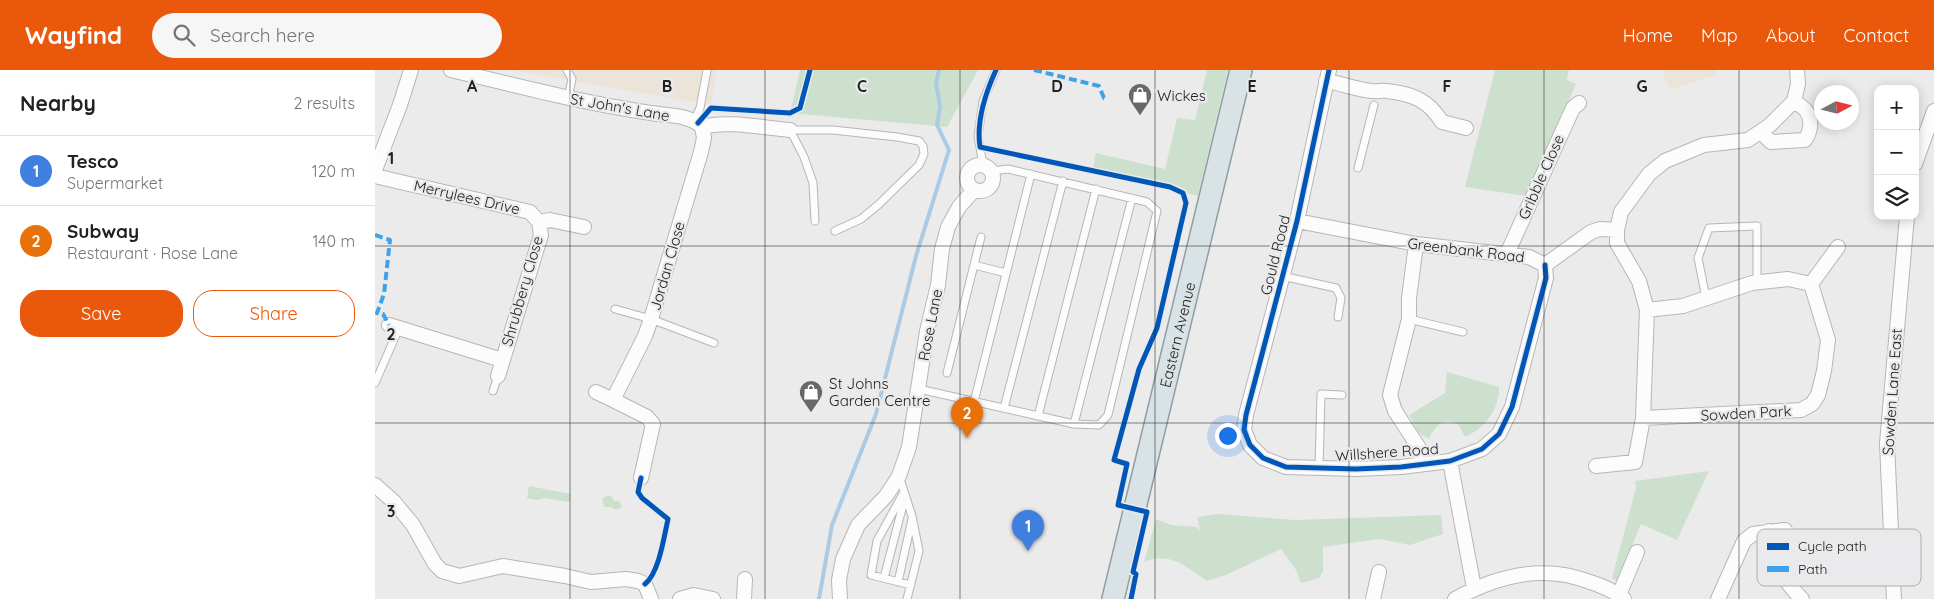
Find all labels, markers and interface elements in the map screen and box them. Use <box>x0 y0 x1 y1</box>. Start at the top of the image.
search box <box>152 13 502 58</box>
text: Wayfind <box>25 20 122 50</box>
icon: search <box>170 21 198 49</box>
text: Search here <box>210 23 315 47</box>
text: Home <box>1623 24 1673 47</box>
text: Map <box>1701 24 1738 47</box>
text: About <box>1766 24 1816 47</box>
text: Contact <box>1844 24 1909 47</box>
text: A <box>467 76 478 96</box>
text: B <box>662 76 672 96</box>
text: C <box>857 76 867 96</box>
text: D <box>1051 76 1063 96</box>
text: E <box>1247 76 1257 96</box>
text: F <box>1443 76 1452 96</box>
text: G <box>1636 76 1648 96</box>
shop icon: Wickes <box>1127 82 1153 116</box>
north arrow <box>1814 85 1859 130</box>
map controls <box>1874 85 1919 220</box>
button: + <box>1874 85 1919 130</box>
place label: Wickes <box>1157 86 1206 105</box>
street label: St John's Lane <box>569 89 671 125</box>
text: Nearby <box>20 90 96 116</box>
text: 2 results <box>293 93 355 113</box>
button: − <box>1874 130 1919 175</box>
street label: Gribble Close <box>1514 132 1568 222</box>
text: 1 <box>388 148 394 168</box>
text: Tesco <box>67 149 119 173</box>
text: 1 <box>33 161 39 181</box>
text: 120 m <box>312 161 355 181</box>
text: Supermarket <box>67 173 163 193</box>
button: layers <box>1874 175 1919 220</box>
street label: Merrylees Drive <box>412 176 522 218</box>
street label: Gould Road <box>1256 213 1294 297</box>
text: Subway <box>67 219 139 243</box>
street label: Jordan Close <box>645 219 689 313</box>
text: 2 <box>31 231 41 251</box>
text: 140 m <box>312 231 355 251</box>
street label: Greenbank Road <box>1406 233 1526 267</box>
street label: Shrubbery Close <box>497 234 547 348</box>
text: Restaurant · Rose Lane <box>67 243 238 263</box>
street label: Eastern Avenue <box>1155 280 1199 389</box>
street label: Rose Lane <box>914 287 946 363</box>
button: Save <box>20 290 183 337</box>
button: Share <box>193 290 355 337</box>
text: 2 <box>386 324 396 344</box>
street label: Sowden Lane East <box>1878 328 1906 456</box>
place label: St Johns Garden Centre <box>829 374 930 410</box>
shop icon: St Johns Garden Centre <box>798 379 824 413</box>
pin: 2 <box>951 397 983 438</box>
street label: Sowden Park <box>1700 401 1792 425</box>
your location <box>1215 423 1241 449</box>
street label: Willshere Road <box>1335 439 1439 465</box>
text: 3 <box>387 501 395 521</box>
pin: 1 <box>1012 510 1044 551</box>
legend <box>1757 529 1921 586</box>
text: Cycle path <box>1798 537 1867 555</box>
text: Path <box>1798 560 1827 578</box>

